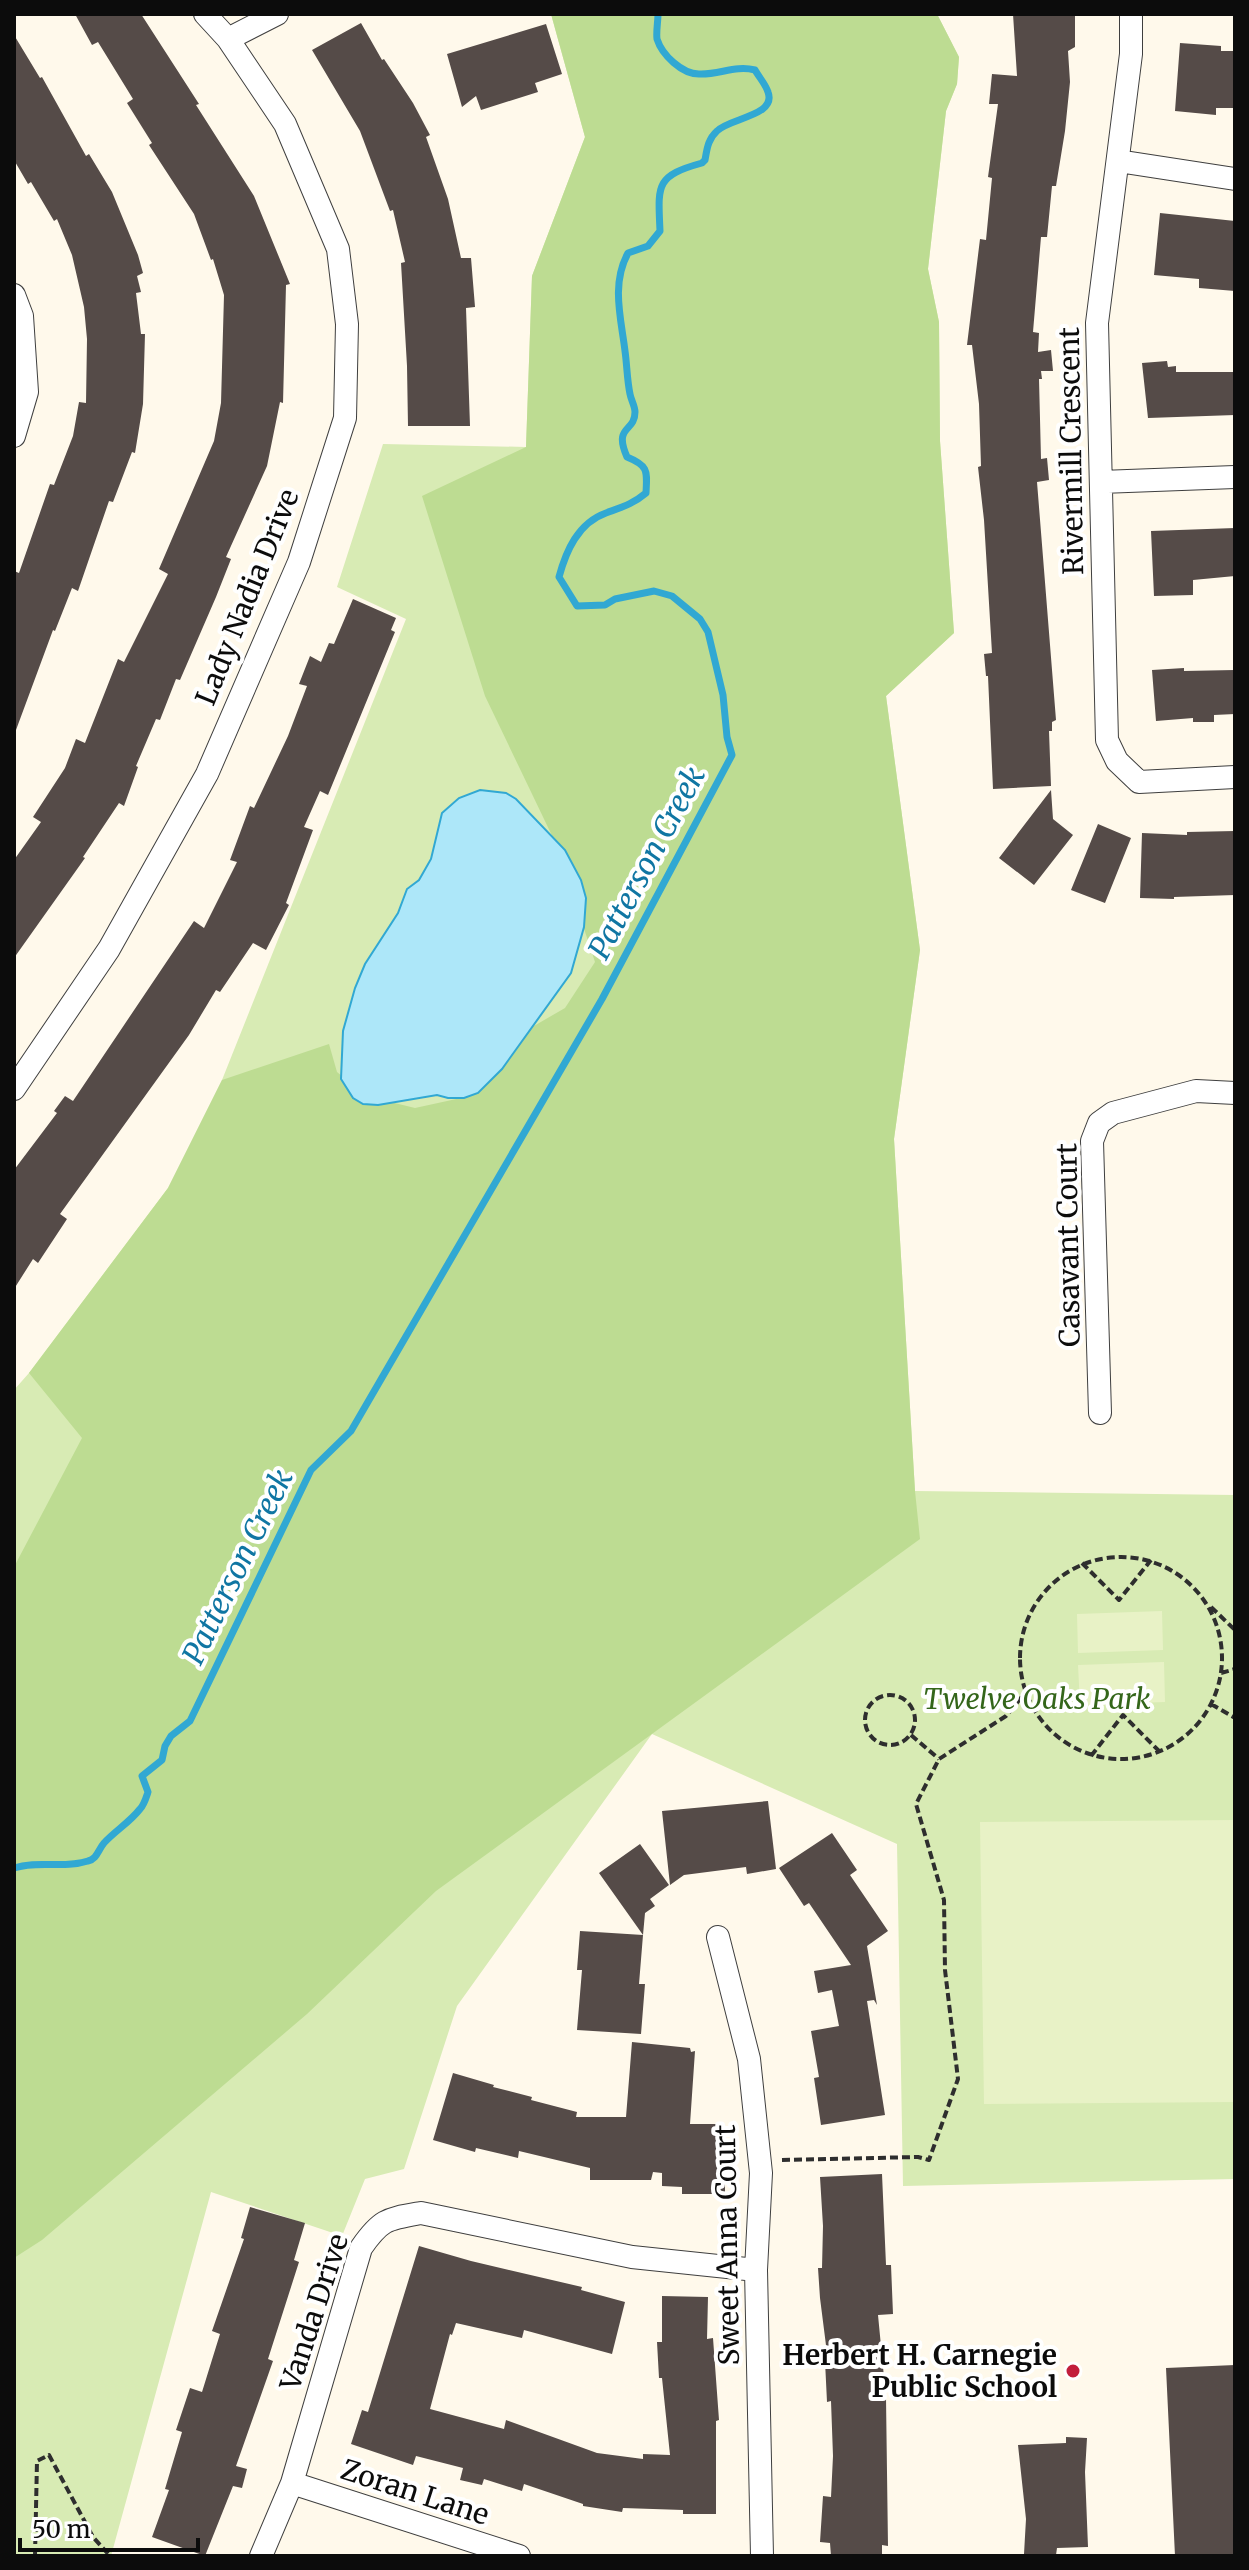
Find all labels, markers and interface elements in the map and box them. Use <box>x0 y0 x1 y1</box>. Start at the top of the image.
street label: Rivermill Crescent <box>1051 327 1091 575</box>
street label: Lady Nadia Drive <box>187 484 307 710</box>
water label: Patterson Creek <box>579 759 713 965</box>
street label: Casavant Court <box>1048 1143 1088 1347</box>
water label: Patterson Creek <box>173 1462 301 1670</box>
park label: Twelve Oaks Park <box>923 1681 1151 1717</box>
street label: Sweet Anna Court <box>707 2124 747 2366</box>
street label: Vanda Drive <box>272 2229 356 2396</box>
place label: Herbert H. Carnegie Public School <box>782 2337 1057 2405</box>
marker: Herbert H. Carnegie Public School <box>1064 2362 1082 2380</box>
street label: Zoran Lane <box>337 2451 493 2533</box>
scale bar <box>20 2502 198 2552</box>
text: 50 m <box>32 2514 91 2545</box>

